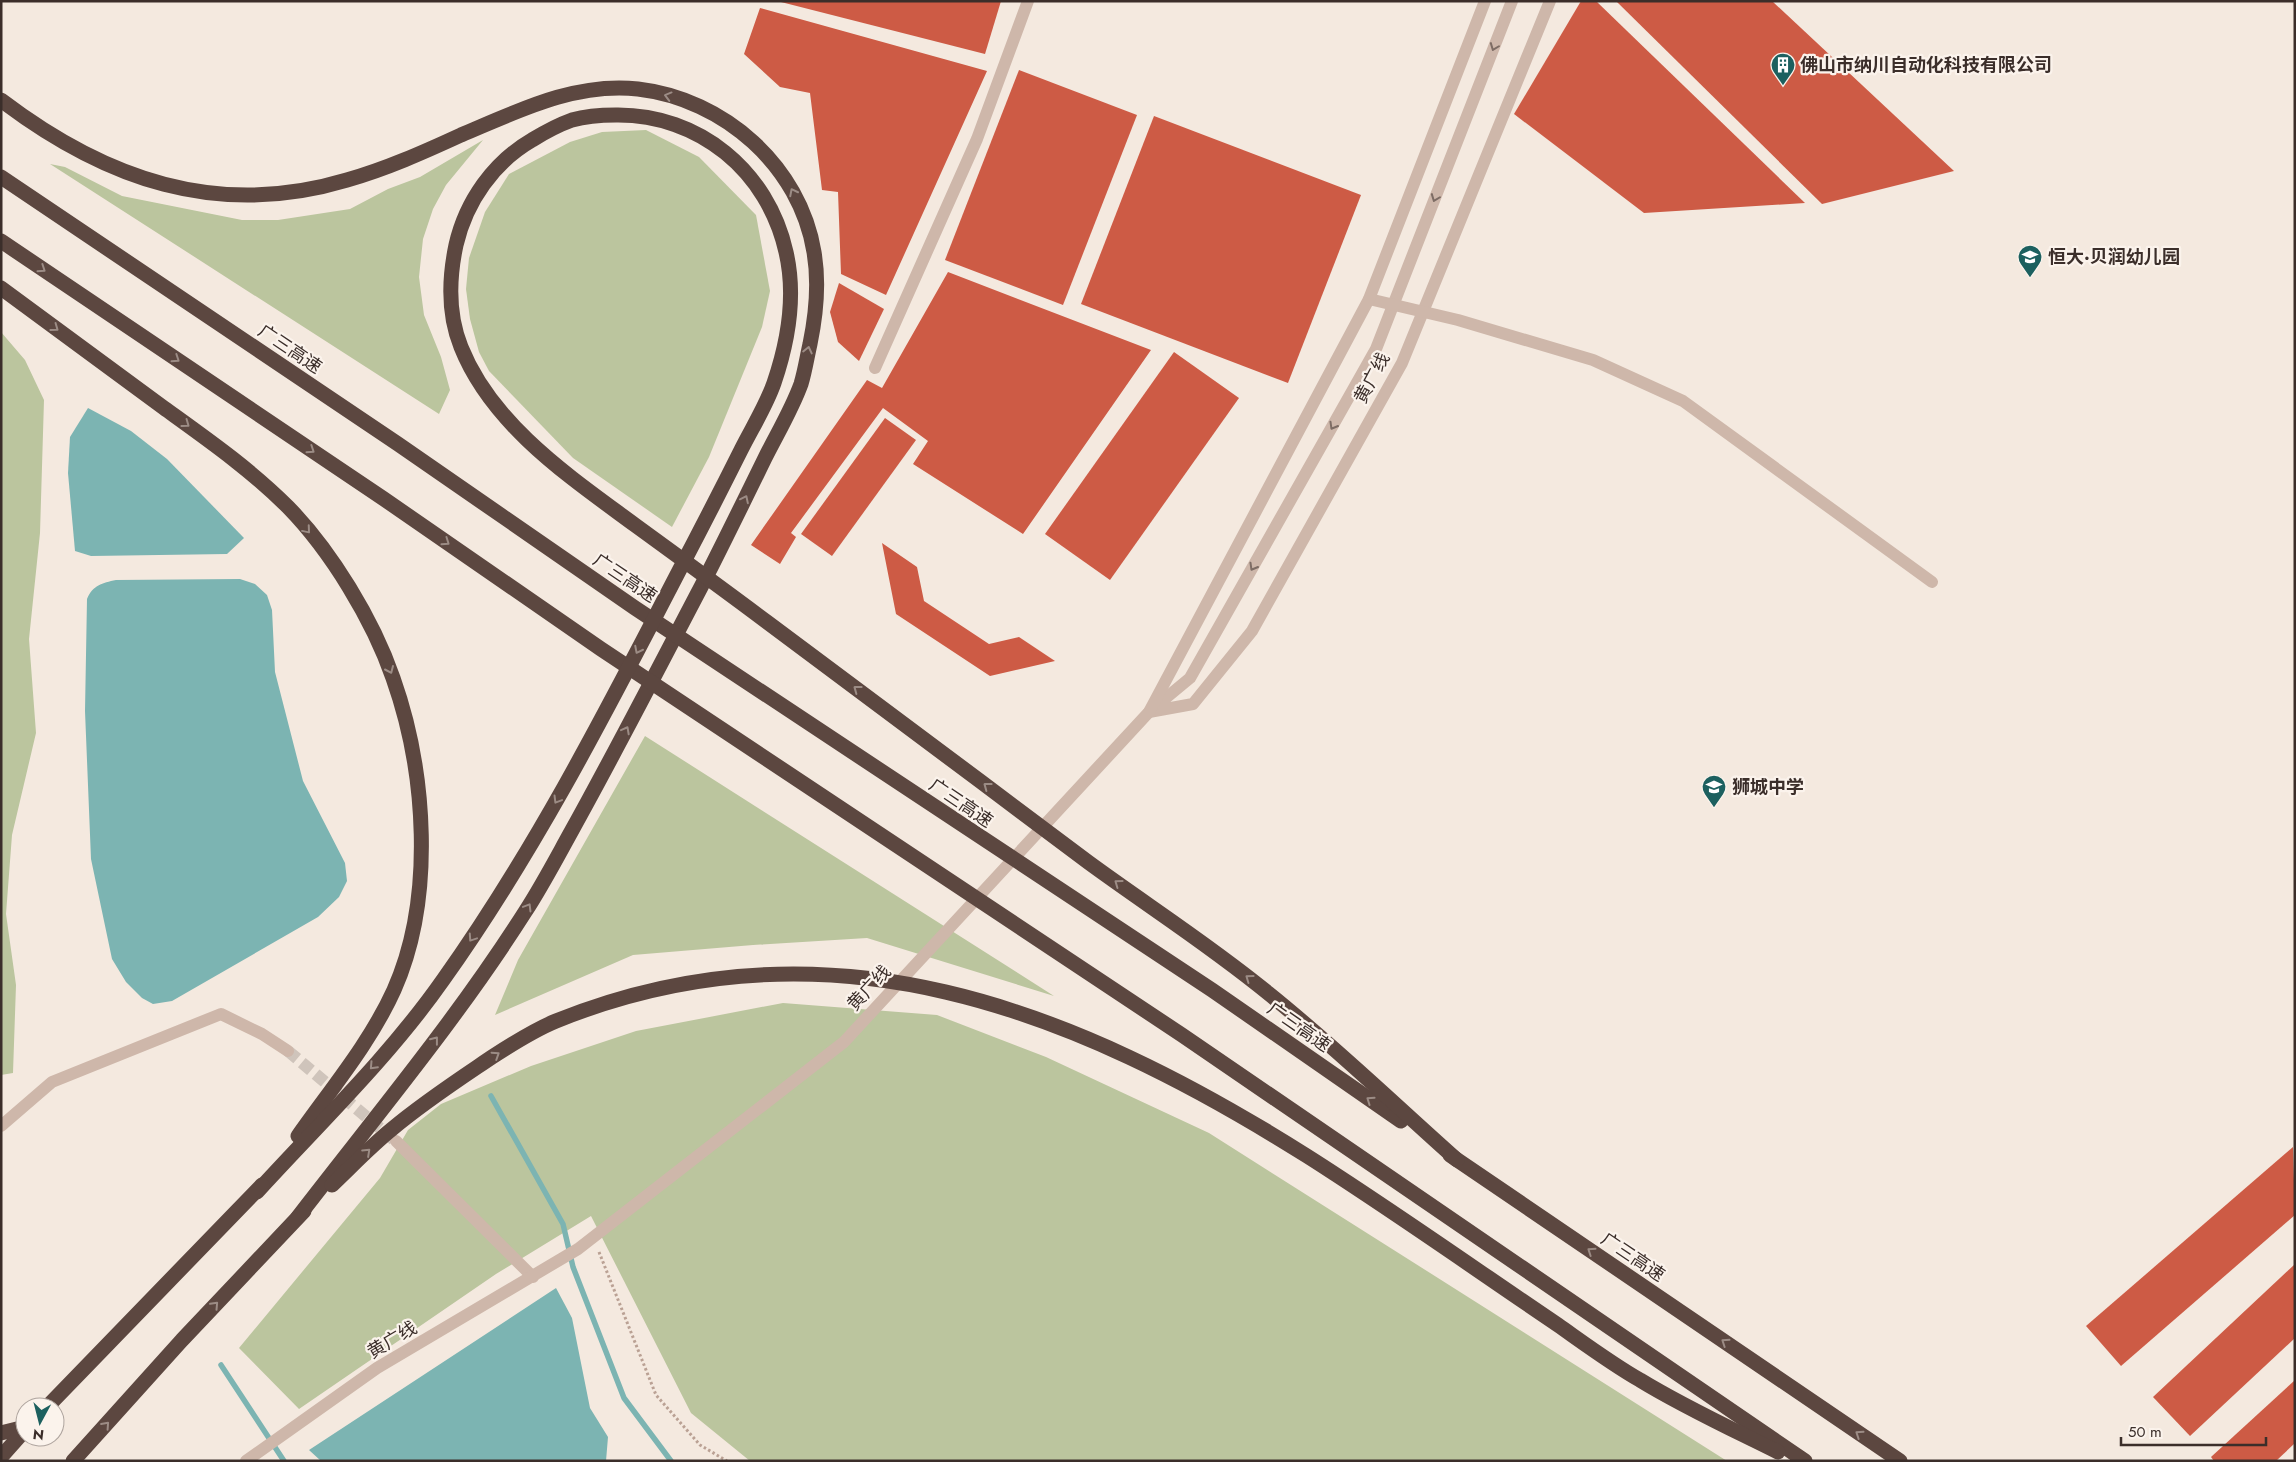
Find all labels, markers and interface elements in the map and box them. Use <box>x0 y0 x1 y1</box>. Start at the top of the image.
one-way arrow <box>1490 42 1500 51</box>
building icon: 佛山市纳川自动化科技有限公司 <box>1770 52 1796 86</box>
place label: 佛山市纳川自动化科技有限公司 <box>1800 52 2052 78</box>
one-way arrow <box>664 91 673 102</box>
one-way arrow <box>789 189 799 198</box>
one-way arrow <box>1431 193 1441 202</box>
school or university icon: 恒大·贝润幼儿园 <box>2017 244 2043 278</box>
place label: 恒大·贝润幼儿园 <box>2048 244 2180 270</box>
one-way arrow <box>36 262 45 272</box>
street label: 广三高速 <box>253 318 327 380</box>
one-way arrow <box>49 322 58 330</box>
one-way arrow <box>802 346 813 355</box>
street label: 黄广线 <box>1348 348 1396 408</box>
one-way arrow <box>171 353 180 362</box>
one-way arrow <box>180 418 189 426</box>
one-way arrow <box>1329 420 1339 429</box>
one-way arrow <box>306 444 315 453</box>
one-way arrow <box>739 495 749 504</box>
one-way arrow <box>302 525 311 534</box>
one-way arrow <box>440 536 449 545</box>
street label: 广三高速 <box>588 547 662 609</box>
one-way arrow <box>1249 562 1259 571</box>
one-way arrow <box>634 644 644 653</box>
one-way arrow <box>383 665 394 674</box>
one-way arrow <box>853 686 863 695</box>
one-way arrow <box>620 726 630 735</box>
street label: 广三高速 <box>924 772 998 834</box>
school or university icon: 狮城中学 <box>1701 774 1727 808</box>
place label: 狮城中学 <box>1732 774 1804 800</box>
one-way arrow <box>983 783 993 792</box>
one-way arrow <box>554 794 564 803</box>
one-way arrow <box>1114 880 1124 889</box>
one-way arrow <box>522 904 532 913</box>
one-way arrow <box>468 932 478 941</box>
street label: 黄广线 <box>841 959 897 1017</box>
one-way arrow <box>1246 976 1255 984</box>
street label: 广三高速 <box>1262 996 1336 1058</box>
one-way arrow <box>429 1036 438 1046</box>
one-way arrow <box>491 1051 500 1061</box>
one-way arrow <box>370 1061 379 1070</box>
one-way arrow <box>1366 1097 1376 1106</box>
one-way arrow <box>361 1149 370 1158</box>
street label: 广三高速 <box>1596 1226 1670 1288</box>
one-way arrow <box>1587 1248 1596 1257</box>
one-way arrow <box>209 1301 218 1310</box>
street label: 黄广线 <box>362 1315 422 1365</box>
one-way arrow <box>1721 1339 1731 1348</box>
north arrow <box>15 1397 65 1447</box>
scale bar <box>2121 1414 2266 1446</box>
one-way arrow <box>100 1421 109 1430</box>
text: 50 m <box>2128 1421 2162 1443</box>
text: N <box>32 1424 45 1446</box>
one-way arrow <box>1856 1431 1865 1440</box>

